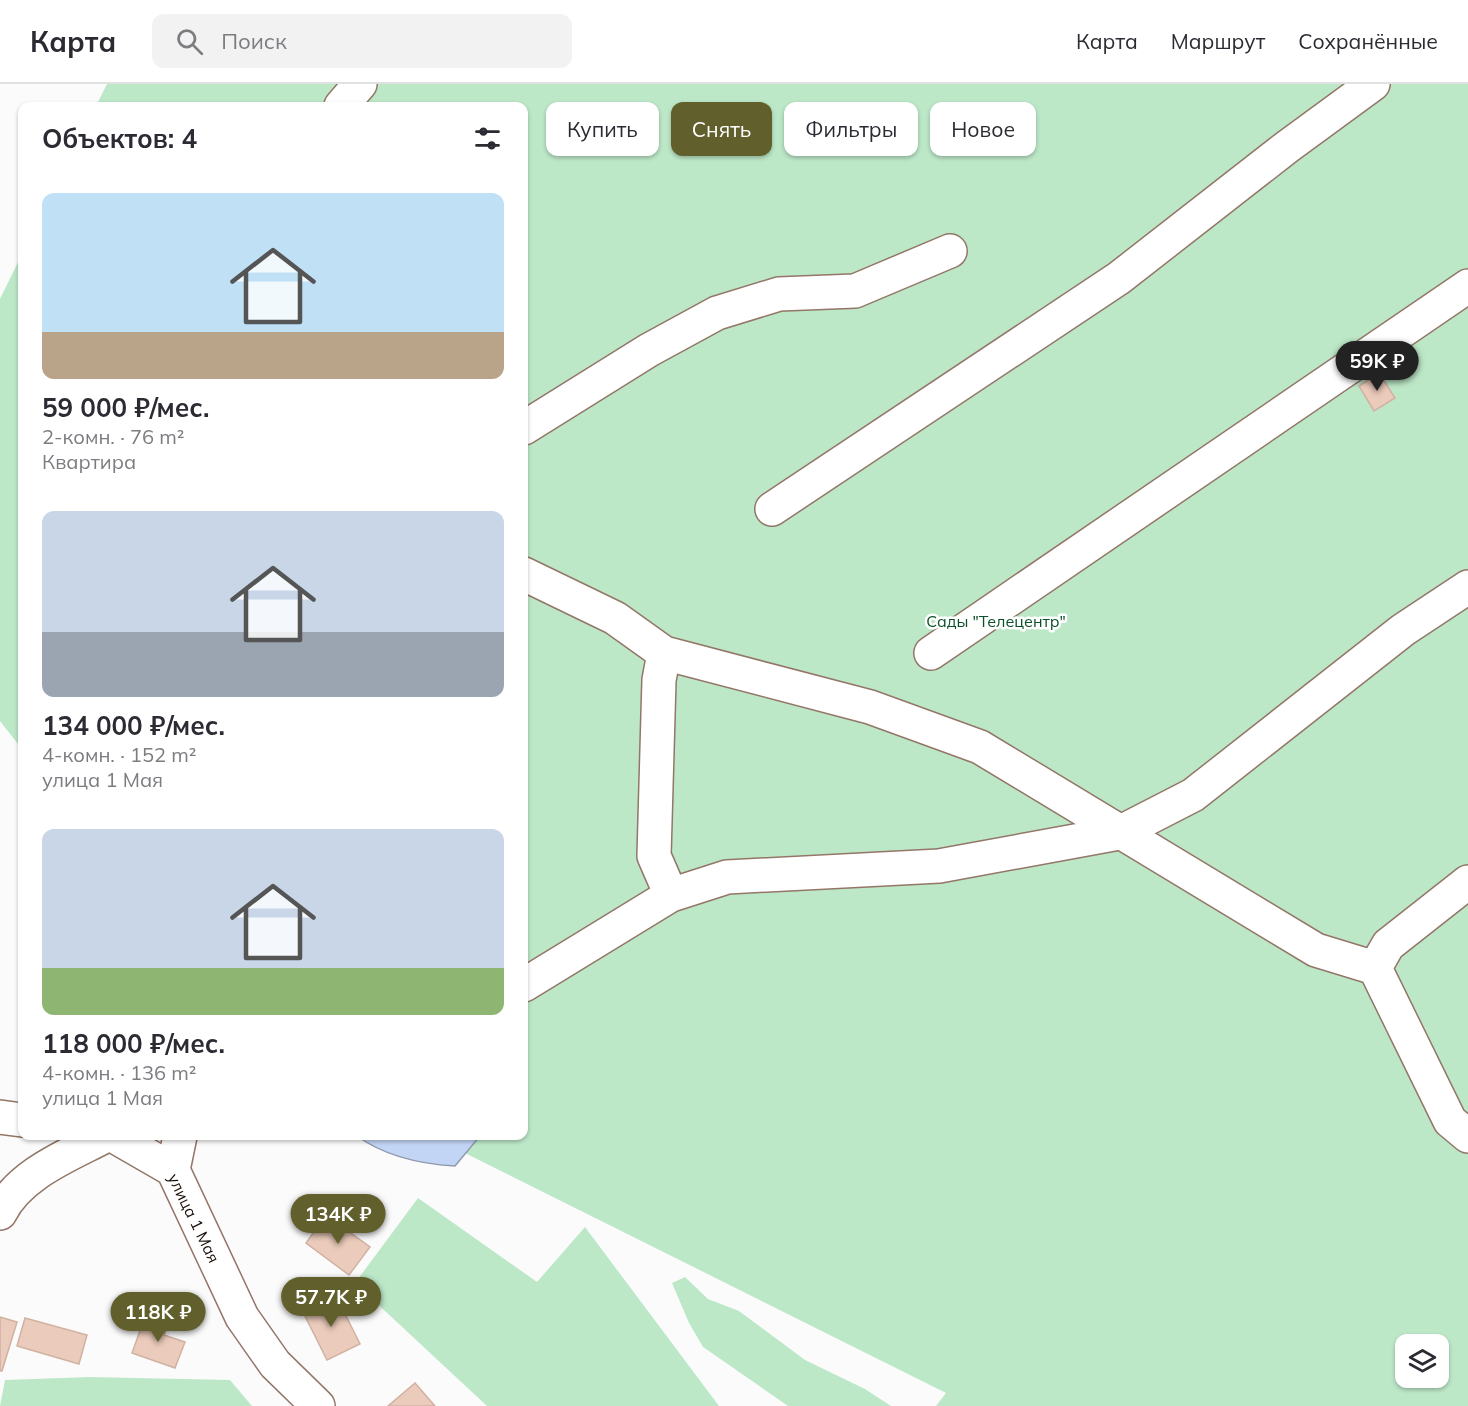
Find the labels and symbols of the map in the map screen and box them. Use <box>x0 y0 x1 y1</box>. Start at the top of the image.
pin: 59K ₽ <box>1335 341 1419 392</box>
park label: Сады "Телецентр" <box>926 611 1066 631</box>
street label: улица 1 Мая <box>164 1170 224 1266</box>
pin: 134K ₽ <box>289 1194 387 1245</box>
pin: 57.7K ₽ <box>276 1277 386 1328</box>
pin: 118K ₽ <box>109 1292 207 1343</box>

